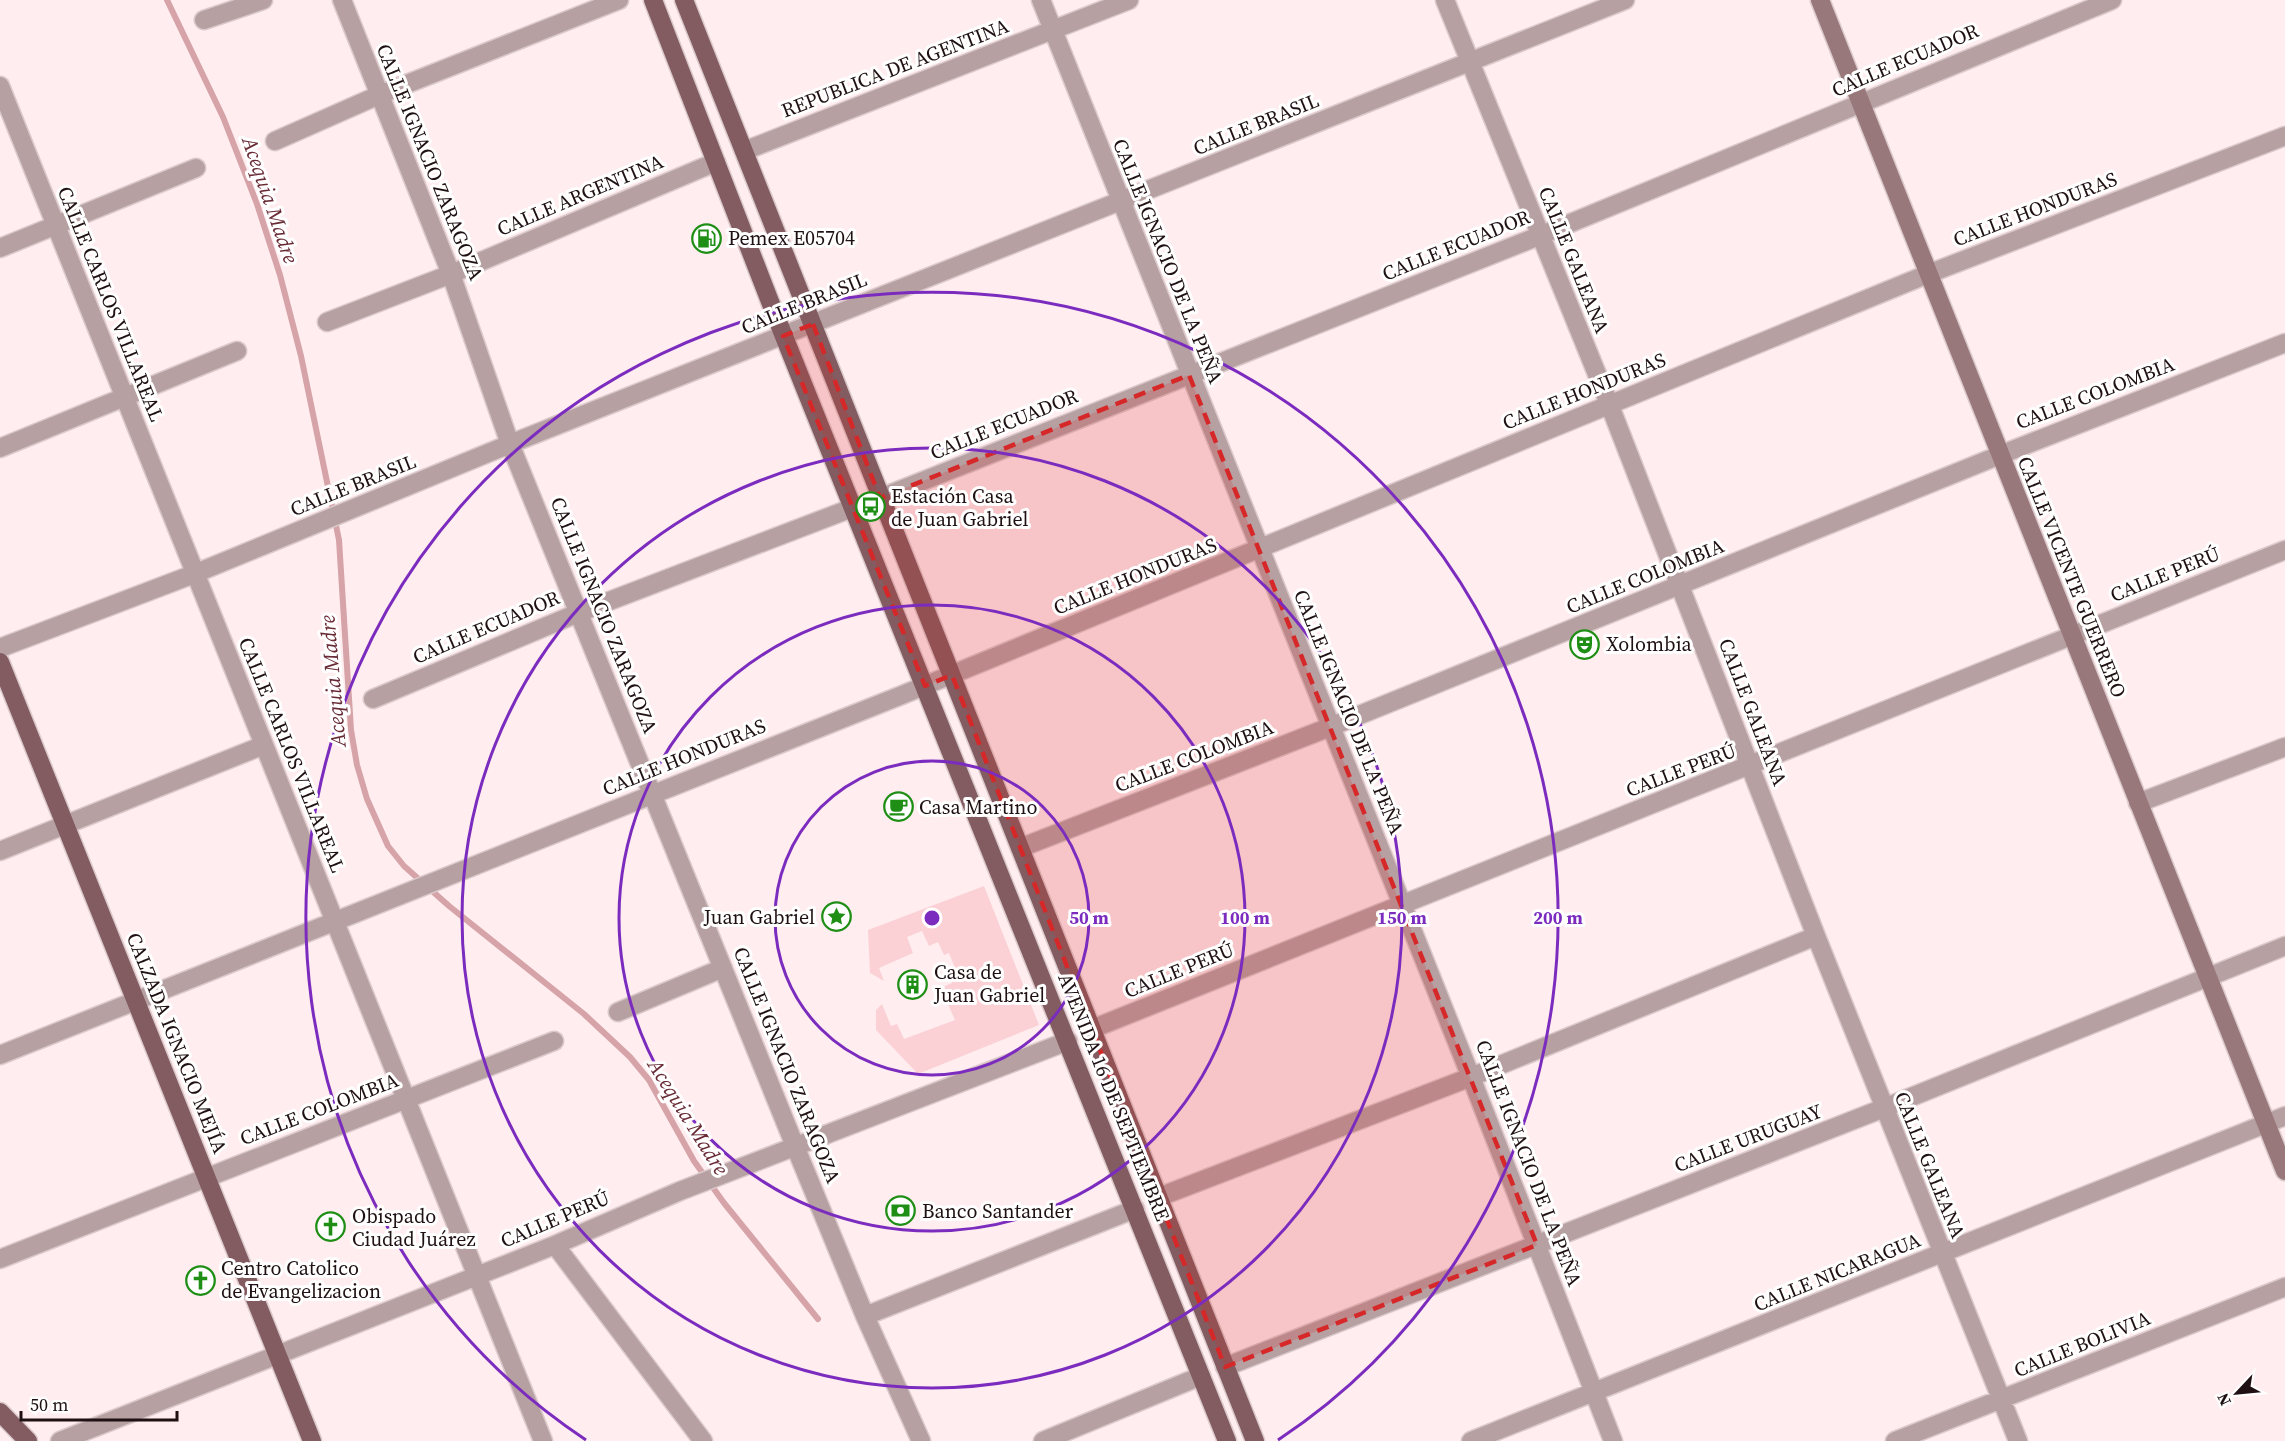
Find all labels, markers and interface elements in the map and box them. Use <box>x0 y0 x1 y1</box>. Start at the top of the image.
street label: REPUBLICA DE AGENTINA <box>777 11 1013 124</box>
street label: CALLE ECUADOR <box>1827 16 1983 104</box>
street label: CALLE IGNACIO ZARAGOZA <box>370 40 491 285</box>
street label: CALLE BRASIL <box>1189 86 1323 162</box>
water label: Acequia Madre <box>235 132 306 268</box>
street label: CALLE IGNACIO DE LA PEÑA <box>1106 134 1230 388</box>
street label: CALLE ARGENTINA <box>493 147 668 243</box>
street label: CALLE HONDURAS <box>1949 165 2121 253</box>
street label: CALLE CARLOS VILLAREAL <box>51 182 171 426</box>
street label: CALLE GALEANA <box>1532 183 1616 338</box>
street label: CALLE ECUADOR <box>1378 203 1534 287</box>
fuel station icon: Pemex E05704 <box>691 222 723 254</box>
place label: Pemex E05704 <box>728 224 855 252</box>
street label: CALLE BRASIL <box>737 265 871 341</box>
street label: CALLE HONDURAS <box>1498 345 1670 437</box>
street label: CALLE COLOMBIA <box>2012 350 2179 436</box>
street label: CALLE ECUADOR <box>926 382 1082 466</box>
street label: CALLE BRASIL <box>286 447 420 523</box>
street label: CALLE VICENTE GUERRERO <box>2011 452 2133 702</box>
place label: Estación Casa de Juan Gabriel <box>891 482 1028 533</box>
bus stop icon: Estación Casa de Juan Gabriel <box>854 491 886 523</box>
street label: CALLE IGNACIO ZARAGOZA <box>544 493 665 738</box>
street label: CALLE HONDURAS <box>1049 530 1221 622</box>
street label: CALLE COLOMBIA <box>1562 531 1729 620</box>
street label: CALLE PERÚ <box>2106 539 2224 609</box>
street label: CALLE ECUADOR <box>408 583 564 671</box>
street label: CALLE IGNACIO DE LA PEÑA <box>1287 585 1411 839</box>
water label: Acequia Madre <box>312 613 353 749</box>
theatre icon: Xolombia <box>1569 628 1601 660</box>
place label: Xolombia <box>1606 630 1693 658</box>
street label: CALLE CARLOS VILLAREAL <box>232 633 352 877</box>
street label: CALLE GALEANA <box>1712 634 1794 790</box>
street label: CALLE HONDURAS <box>598 711 770 803</box>
street label: CALLE COLOMBIA <box>1111 713 1278 799</box>
street label: CALLE PERÚ <box>1622 736 1740 804</box>
cafe icon: Casa Martino <box>882 791 914 823</box>
place label: Casa Martino <box>919 793 1037 821</box>
place icon: Juan Gabriel <box>820 901 852 933</box>
place label: Juan Gabriel <box>703 903 815 931</box>
text: 50 m <box>1069 905 1109 930</box>
text: 100 m <box>1220 905 1270 930</box>
text: 150 m <box>1377 905 1427 930</box>
text: 200 m <box>1533 905 1583 930</box>
centre of rings <box>922 908 942 928</box>
street label: CALZADA IGNACIO MEJÍA <box>120 928 234 1158</box>
street label: CALLE PERÚ <box>1120 935 1238 1005</box>
street label: CALLE IGNACIO ZARAGOZA <box>727 943 848 1188</box>
place label: Casa de Juan Gabriel <box>933 958 1045 1009</box>
building icon: Casa de Juan Gabriel <box>897 968 929 1000</box>
street label: AVENIDA 16 DE SEPTIEMBRE <box>1051 969 1177 1225</box>
street label: CALLE IGNACIO DE LA PEÑA <box>1469 1036 1589 1291</box>
water label: Acequia Madre <box>641 1052 736 1181</box>
street label: CALLE COLOMBIA <box>236 1066 403 1152</box>
street label: CALLE GALEANA <box>1888 1088 1972 1243</box>
street label: CALLE URUGUAY <box>1670 1097 1826 1179</box>
street label: CALLE PERÚ <box>496 1183 614 1255</box>
bank icon: Banco Santander <box>885 1195 917 1227</box>
place label: Banco Santander <box>922 1197 1074 1225</box>
place label: Obispado Ciudad Juárez <box>352 1202 476 1253</box>
church icon: Obispado Ciudad Juárez <box>315 1211 347 1243</box>
street label: CALLE NICARAGUA <box>1749 1225 1925 1318</box>
place label: Centro Catolico de Evangelizacion <box>221 1254 381 1305</box>
church icon: Centro Catolico de Evangelizacion <box>184 1264 216 1296</box>
street label: CALLE BOLIVIA <box>2010 1304 2155 1384</box>
north arrow <box>2207 1363 2267 1423</box>
scale bar <box>21 1384 177 1422</box>
text: N <box>2211 1389 2236 1410</box>
text: 50 m <box>30 1392 68 1417</box>

